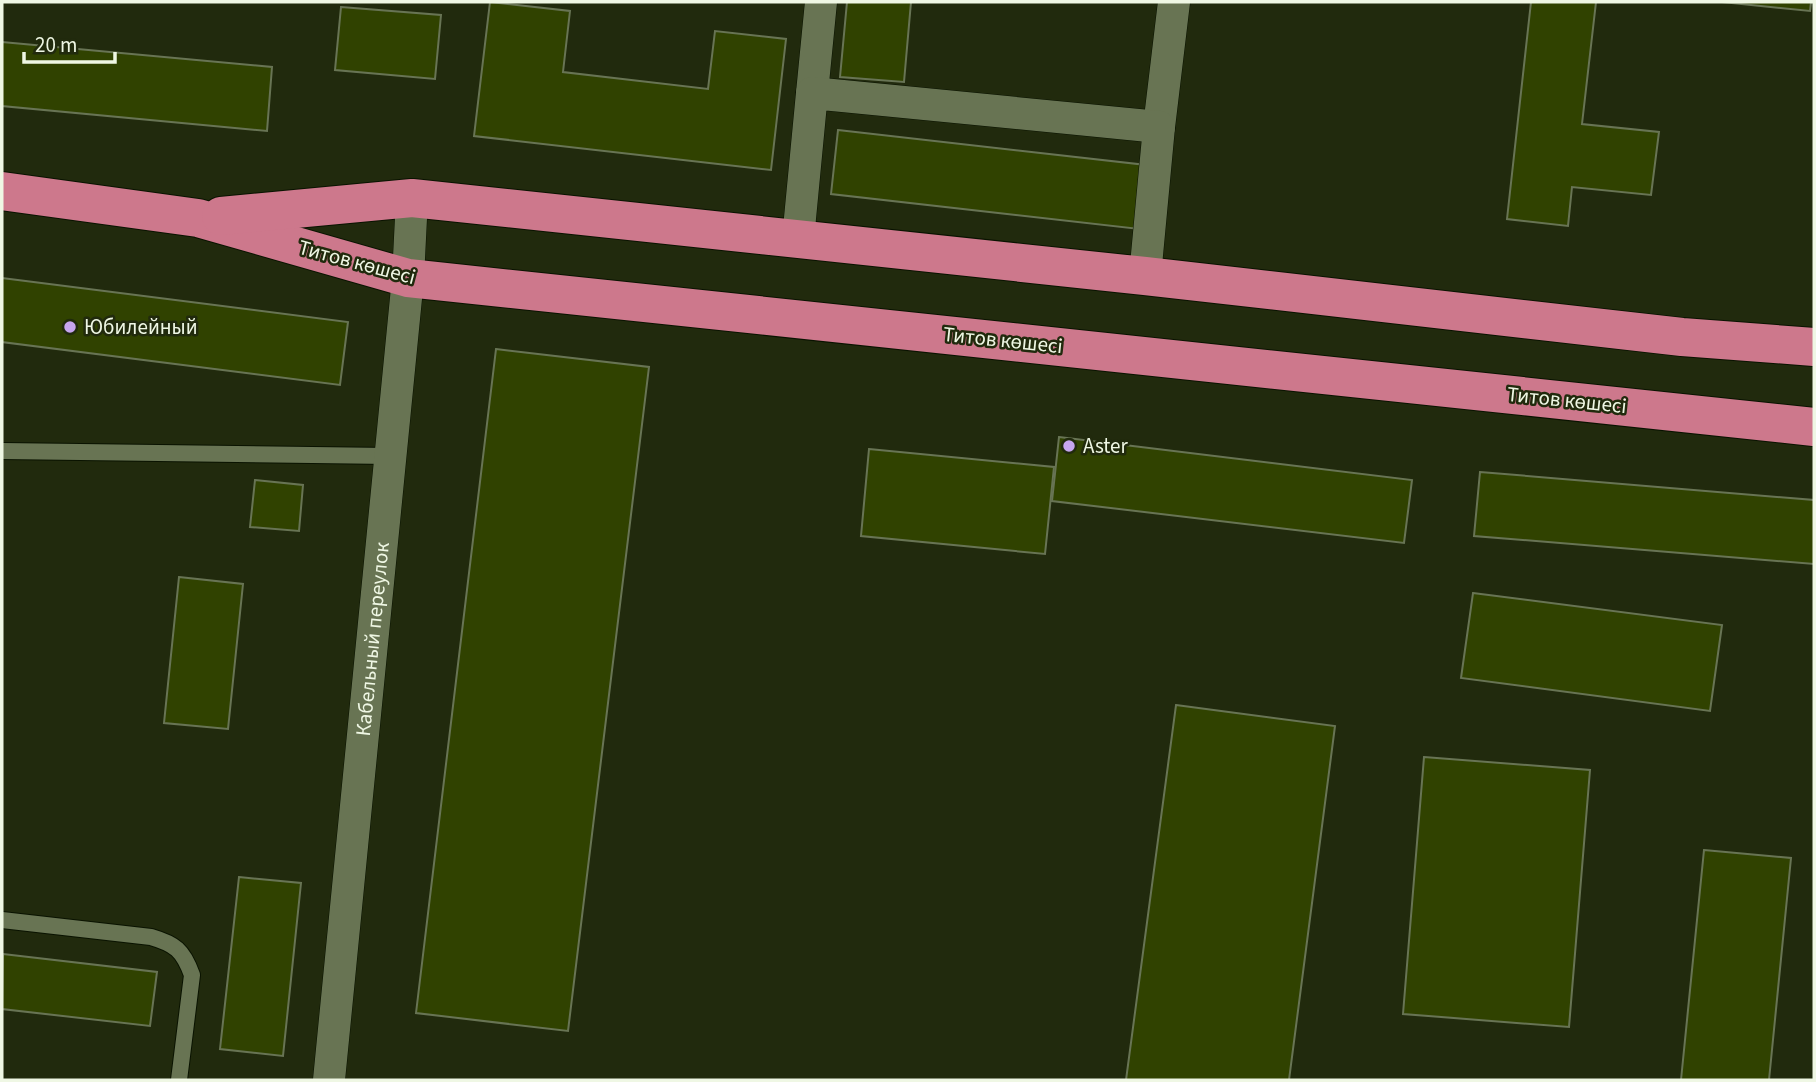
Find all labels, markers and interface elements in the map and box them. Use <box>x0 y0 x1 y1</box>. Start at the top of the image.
scale bar <box>24 21 116 65</box>
text: 20 m <box>35 30 77 60</box>
street label: Титов көшесі <box>295 232 419 292</box>
place label: Юбилейный <box>84 312 198 342</box>
marker: Юбилейный <box>62 319 78 335</box>
street label: Титов көшесі <box>942 319 1064 361</box>
street label: Титов көшесі <box>1506 379 1628 421</box>
place label: Aster <box>1083 431 1128 461</box>
marker: Aster <box>1061 438 1077 454</box>
street label: Кабельный переулок <box>348 540 397 738</box>

